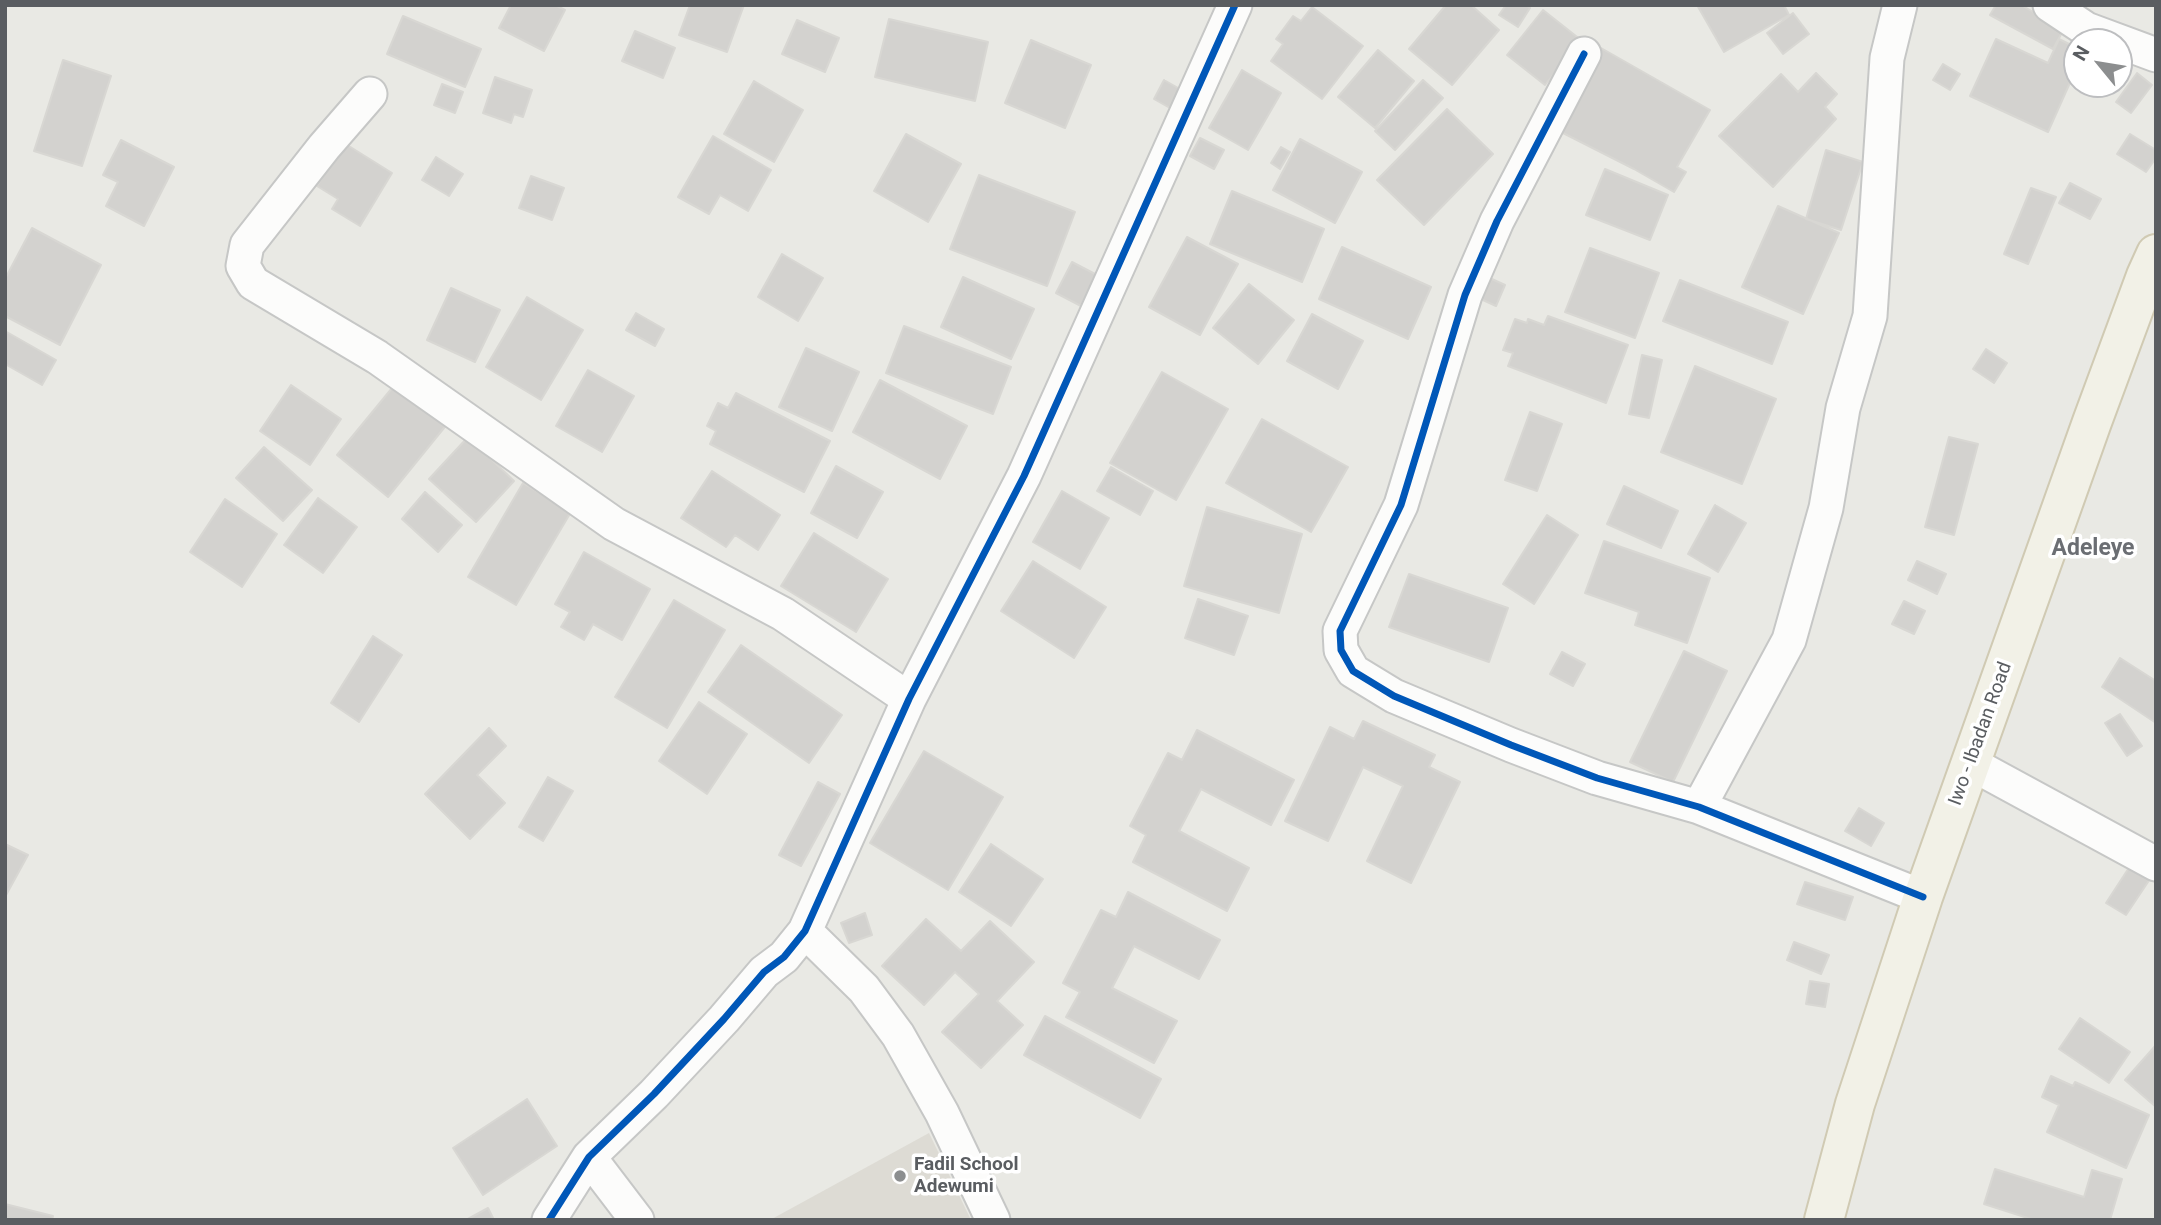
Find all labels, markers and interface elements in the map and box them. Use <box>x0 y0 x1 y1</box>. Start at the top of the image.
north arrow <box>2063 28 2133 98</box>
text: N <box>2068 42 2094 65</box>
district label: Adeleye <box>2051 535 2135 563</box>
street label: Iwo - Ibadan Road <box>1944 659 2018 809</box>
place label: Fadil School Adewumi <box>914 1154 1018 1198</box>
marker: Fadil School Adewumi <box>892 1168 908 1184</box>

